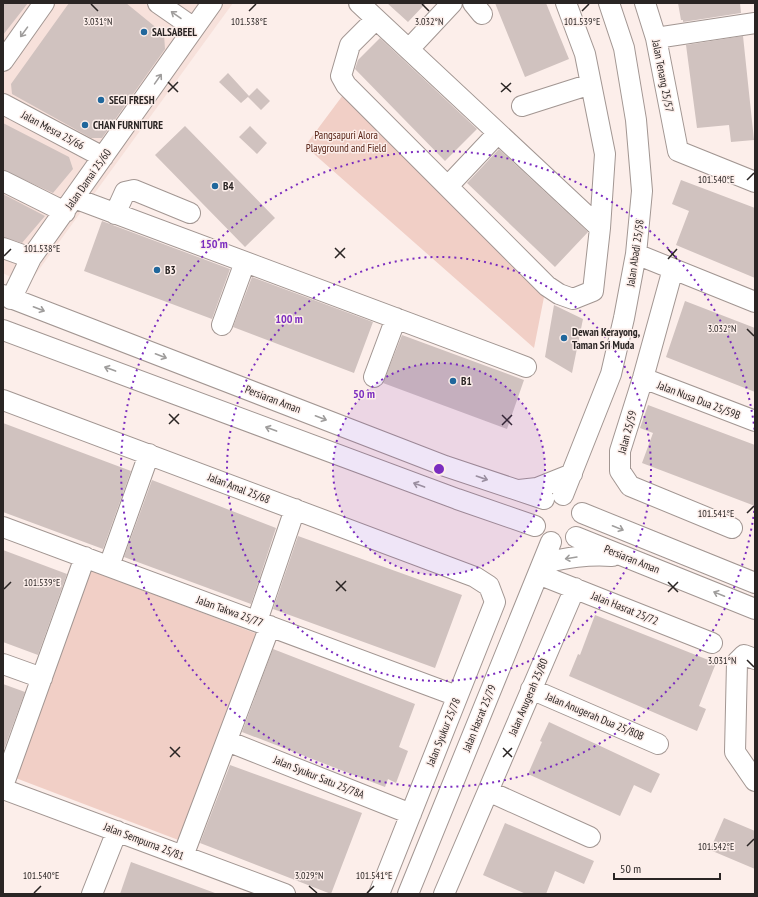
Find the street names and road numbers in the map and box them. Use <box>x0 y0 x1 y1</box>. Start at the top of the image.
street label: Jalan Tenang 25/57 <box>649 38 677 113</box>
street label: Jalan Mesra 25/66 <box>18 107 87 152</box>
street label: Jalan Damai 25/60 <box>61 146 114 213</box>
street label: Jalan Abadi 25/58 <box>623 218 647 289</box>
street label: Jalan Nusa Dua 25/59B <box>655 377 743 422</box>
street label: Persiaran Aman <box>243 382 303 416</box>
street label: Jalan 25/59 <box>614 409 639 456</box>
street label: Jalan Amal 25/68 <box>205 469 272 506</box>
street label: Persiaran Aman <box>602 542 662 577</box>
street label: Jalan Hasrat 25/72 <box>589 588 661 628</box>
street label: Jalan Takwa 25/77 <box>194 592 265 630</box>
street label: Jalan Anugerah 25/80 <box>505 656 551 739</box>
street label: Jalan Hasrat 25/79 <box>459 682 499 754</box>
street label: Jalan Anugerah Dua 25/80B <box>543 689 646 743</box>
street label: Jalan Syukur 25/78 <box>423 696 463 769</box>
street label: Jalan Syukur Satu 25/78A <box>271 752 367 802</box>
street label: Jalan Sempurna 25/81 <box>101 819 186 863</box>

